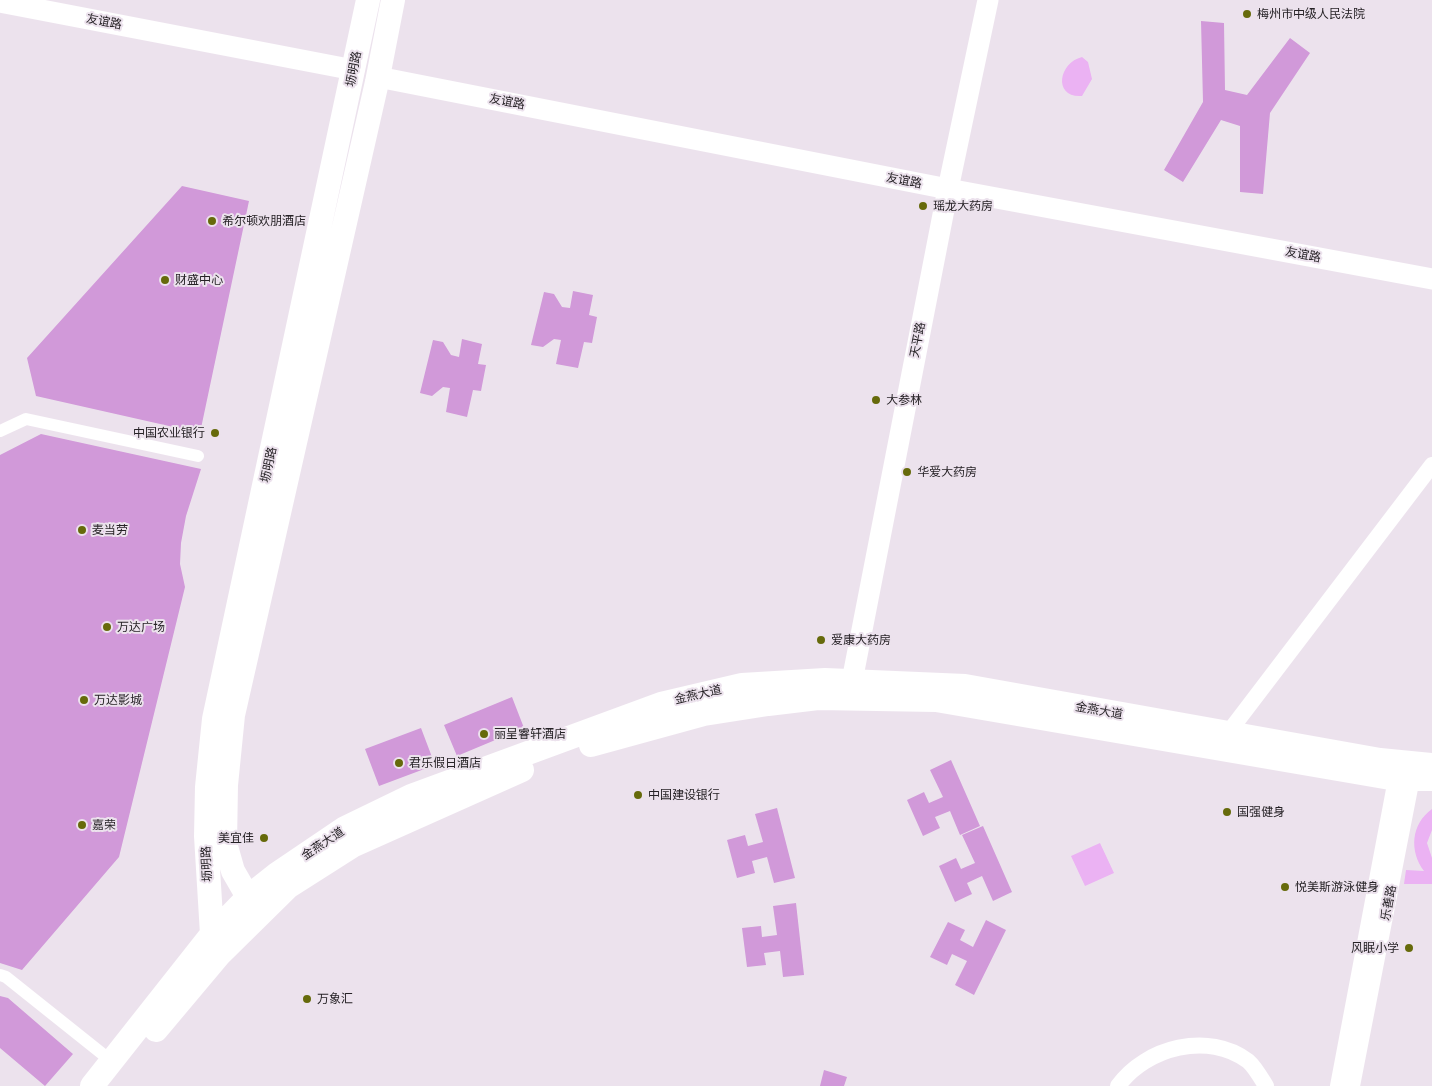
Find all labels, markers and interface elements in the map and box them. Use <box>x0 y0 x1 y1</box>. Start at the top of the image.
place label: 梅州市中级人民法院 <box>1257 7 1365 21</box>
marker: 梅州市中级人民法院 <box>1241 8 1253 20</box>
street label: 友谊路 <box>85 11 123 33</box>
street label: 坜明路 <box>343 50 365 88</box>
street label: 友谊路 <box>488 91 526 113</box>
street label: 友谊路 <box>885 170 923 192</box>
place label: 瑶龙大药房 <box>933 199 993 213</box>
marker: 瑶龙大药房 <box>917 200 929 212</box>
place label: 希尔顿欢朋酒店 <box>222 214 306 228</box>
marker: 希尔顿欢朋酒店 <box>206 215 218 227</box>
street label: 友谊路 <box>1284 244 1322 266</box>
place label: 财盛中心 <box>175 273 223 287</box>
marker: 财盛中心 <box>159 274 171 286</box>
street label: 天平路 <box>907 321 929 359</box>
place label: 大参林 <box>886 393 922 407</box>
marker: 大参林 <box>870 394 882 406</box>
place label: 中国农业银行 <box>133 426 205 440</box>
marker: 中国农业银行 <box>209 427 221 439</box>
street label: 坜明路 <box>258 446 280 484</box>
place label: 华爱大药房 <box>917 465 977 479</box>
marker: 华爱大药房 <box>901 466 913 478</box>
place label: 麦当劳 <box>92 523 128 537</box>
marker: 麦当劳 <box>76 524 88 536</box>
place label: 万达广场 <box>117 620 165 634</box>
marker: 万达广场 <box>101 621 113 633</box>
place label: 爱康大药房 <box>831 633 891 647</box>
marker: 爱康大药房 <box>815 634 827 646</box>
street label: 金燕大道 <box>673 683 723 707</box>
place label: 万达影城 <box>94 693 142 707</box>
marker: 万达影城 <box>78 694 90 706</box>
street label: 金燕大道 <box>1074 700 1124 722</box>
place label: 丽呈睿轩酒店 <box>494 727 566 741</box>
marker: 丽呈睿轩酒店 <box>478 728 490 740</box>
place label: 君乐假日酒店 <box>409 756 481 770</box>
marker: 君乐假日酒店 <box>393 757 405 769</box>
place label: 中国建设银行 <box>648 788 720 802</box>
marker: 中国建设银行 <box>632 789 644 801</box>
place label: 国强健身 <box>1237 805 1285 819</box>
marker: 国强健身 <box>1221 806 1233 818</box>
place label: 嘉荣 <box>92 818 116 832</box>
marker: 嘉荣 <box>76 819 88 831</box>
street label: 金燕大道 <box>299 825 347 863</box>
place label: 美宜佳 <box>218 831 254 845</box>
marker: 美宜佳 <box>258 832 270 844</box>
street label: 坜明路 <box>199 846 215 882</box>
place label: 悦美斯游泳健身 <box>1295 880 1379 894</box>
marker: 悦美斯游泳健身 <box>1279 881 1291 893</box>
street label: 乐善路 <box>1378 884 1400 922</box>
place label: 风眠小学 <box>1351 941 1399 955</box>
marker: 风眠小学 <box>1403 942 1415 954</box>
place label: 万象汇 <box>317 992 353 1006</box>
marker: 万象汇 <box>301 993 313 1005</box>

